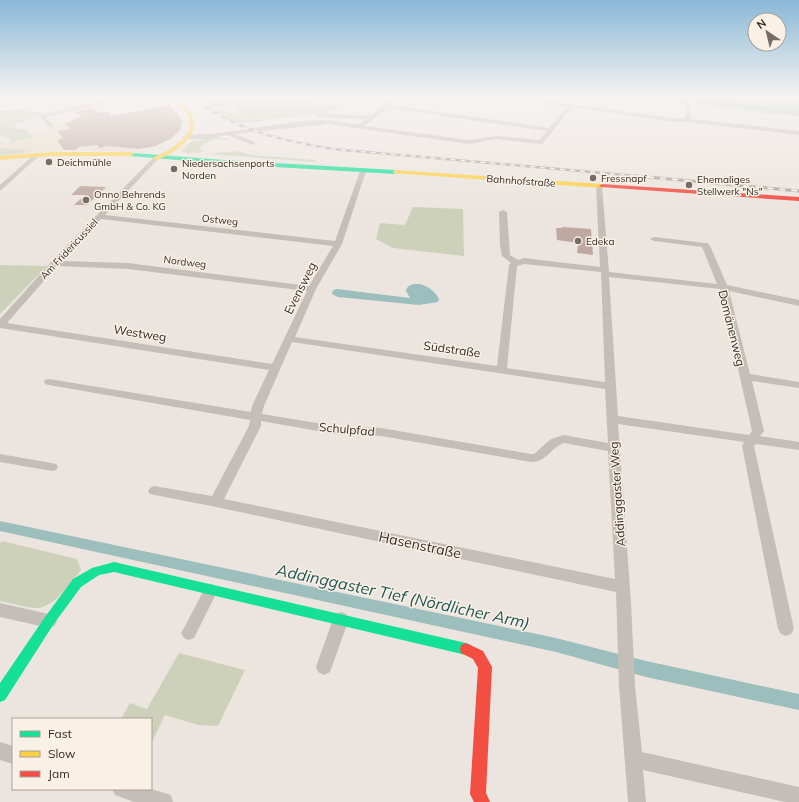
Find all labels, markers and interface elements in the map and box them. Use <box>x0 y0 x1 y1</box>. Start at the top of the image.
north arrow <box>747 12 787 52</box>
text: N <box>754 16 769 32</box>
place label: Deichmühle <box>57 156 111 169</box>
marker: Deichmühle <box>44 157 54 167</box>
place label: Niedersachsenports Norden <box>182 157 274 182</box>
marker: Niedersachsenports Norden <box>169 164 179 174</box>
street label: Bahnhofstraße <box>486 172 556 190</box>
place label: Fressnapf <box>601 172 647 185</box>
marker: Fressnapf <box>588 173 598 183</box>
place label: Ehemaliges Stellwerk "Ns" <box>697 173 763 198</box>
marker: Ehemaliges Stellwerk "Ns" <box>684 180 694 190</box>
place label: Onno Behrends GmbH & Co. KG <box>94 188 166 213</box>
marker: Onno Behrends GmbH & Co. KG <box>81 195 91 205</box>
street label: Ostweg <box>201 212 239 228</box>
street label: Am Fridericussiel <box>37 216 101 282</box>
place label: Edeka <box>586 235 614 248</box>
marker: Edeka <box>573 236 583 246</box>
street label: Nordweg <box>163 253 207 271</box>
street label: Evensweg <box>280 259 320 317</box>
street label: Domänenweg <box>715 288 749 368</box>
street label: Westweg <box>112 321 168 345</box>
street label: Südstraße <box>423 338 481 360</box>
street label: Schulpfad <box>319 419 375 439</box>
street label: Addinggaster Weg <box>606 441 628 547</box>
street label: Hasenstraße <box>377 528 463 562</box>
water label: Addinggaster Tief (Nördlicher Arm) <box>273 559 532 633</box>
legend <box>12 718 152 790</box>
text: Fast <box>48 726 72 741</box>
text: Slow <box>48 746 76 761</box>
text: Jam <box>48 766 70 781</box>

